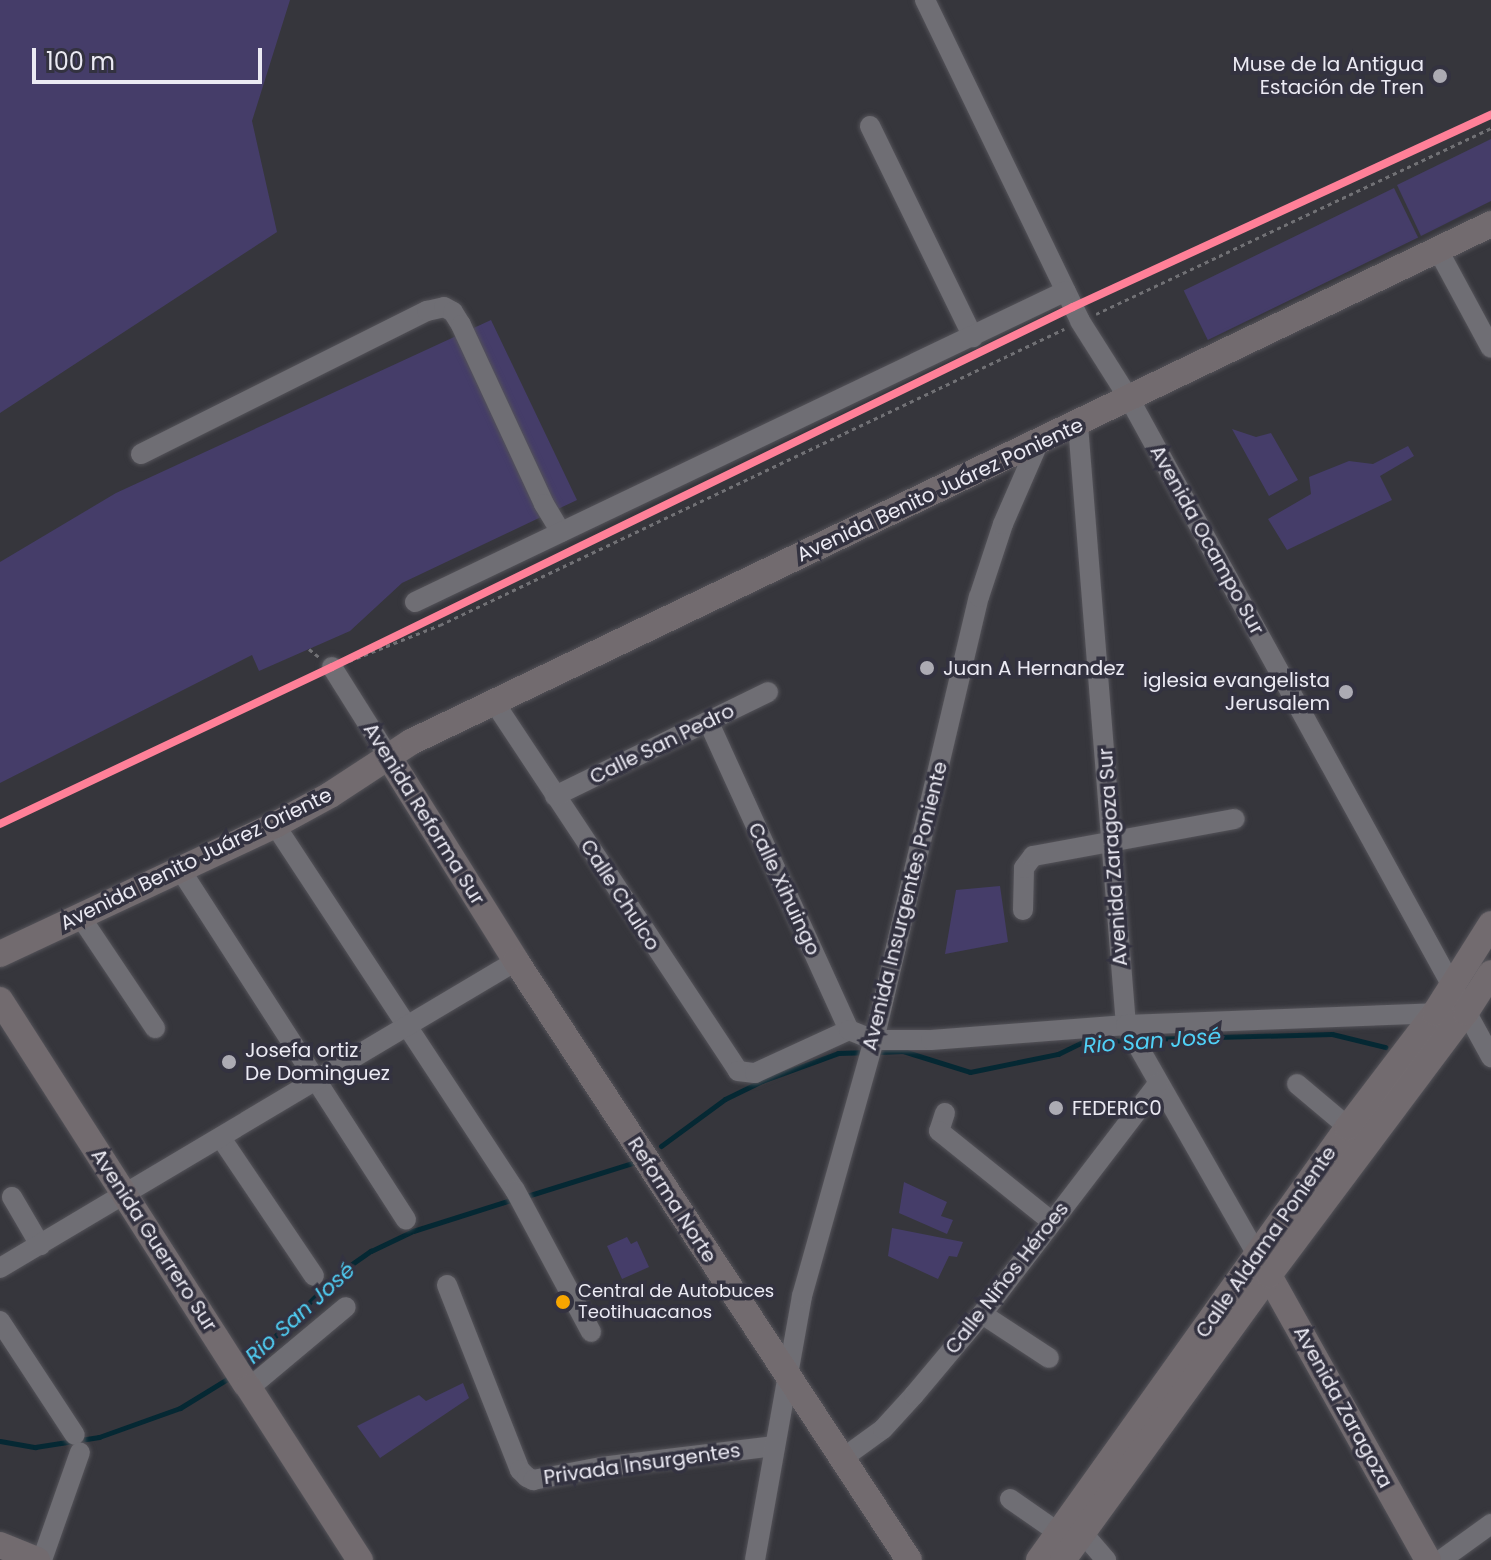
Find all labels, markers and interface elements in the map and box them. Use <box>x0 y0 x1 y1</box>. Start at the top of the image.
scale bar <box>36 32 266 82</box>
text: 100 m <box>46 45 115 78</box>
place label: Muse de la Antigua Estación de Tren <box>1232 52 1424 99</box>
marker: Muse de la Antigua Estación de Tren <box>1431 67 1449 85</box>
street label: Avenida Benito Juárez Poniente <box>793 413 1087 567</box>
street label: Avenida Ocampo Sur <box>1145 441 1269 639</box>
place label: Juan A Hernandez <box>943 656 1125 680</box>
marker: Juan A Hernandez <box>918 659 936 677</box>
place label: iglesia evangelista Jerusalem <box>1143 668 1330 715</box>
marker: iglesia evangelista Jerusalem <box>1337 683 1355 701</box>
street label: Calle San Pedro <box>586 699 738 789</box>
street label: Avenida Reforma Sur <box>358 719 490 909</box>
street label: Avenida Zaragoza Sur <box>1093 747 1133 967</box>
street label: Avenida Insurgentes Poniente <box>857 759 953 1053</box>
street label: Avenida Benito Juárez Oriente <box>56 783 336 935</box>
street label: Calle Xihuingo <box>743 819 825 959</box>
street label: Calle Chulco <box>575 835 665 955</box>
water label: Rio San José <box>1082 1023 1222 1059</box>
place label: Josefa ortiz De Dominguez <box>245 1038 390 1085</box>
marker: Josefa ortiz De Dominguez <box>220 1053 238 1071</box>
place label: FEDERIC0 <box>1072 1096 1162 1120</box>
marker: FEDERIC0 <box>1047 1099 1065 1117</box>
street label: Reforma Norte <box>622 1133 722 1267</box>
street label: Calle Aldama Poniente <box>1191 1142 1341 1342</box>
street label: Avenida Guerrero Sur <box>86 1144 222 1336</box>
street label: Calle Niños Héroes <box>940 1197 1074 1359</box>
water label: Rio San José <box>240 1257 360 1369</box>
place label: Central de Autobuces Teotihuacanos <box>578 1281 774 1324</box>
marker: Central de Autobuces Teotihuacanos <box>555 1294 571 1310</box>
street label: Avenida Zaragoza <box>1289 1322 1397 1492</box>
street label: Privada Insurgentes <box>542 1438 742 1490</box>

